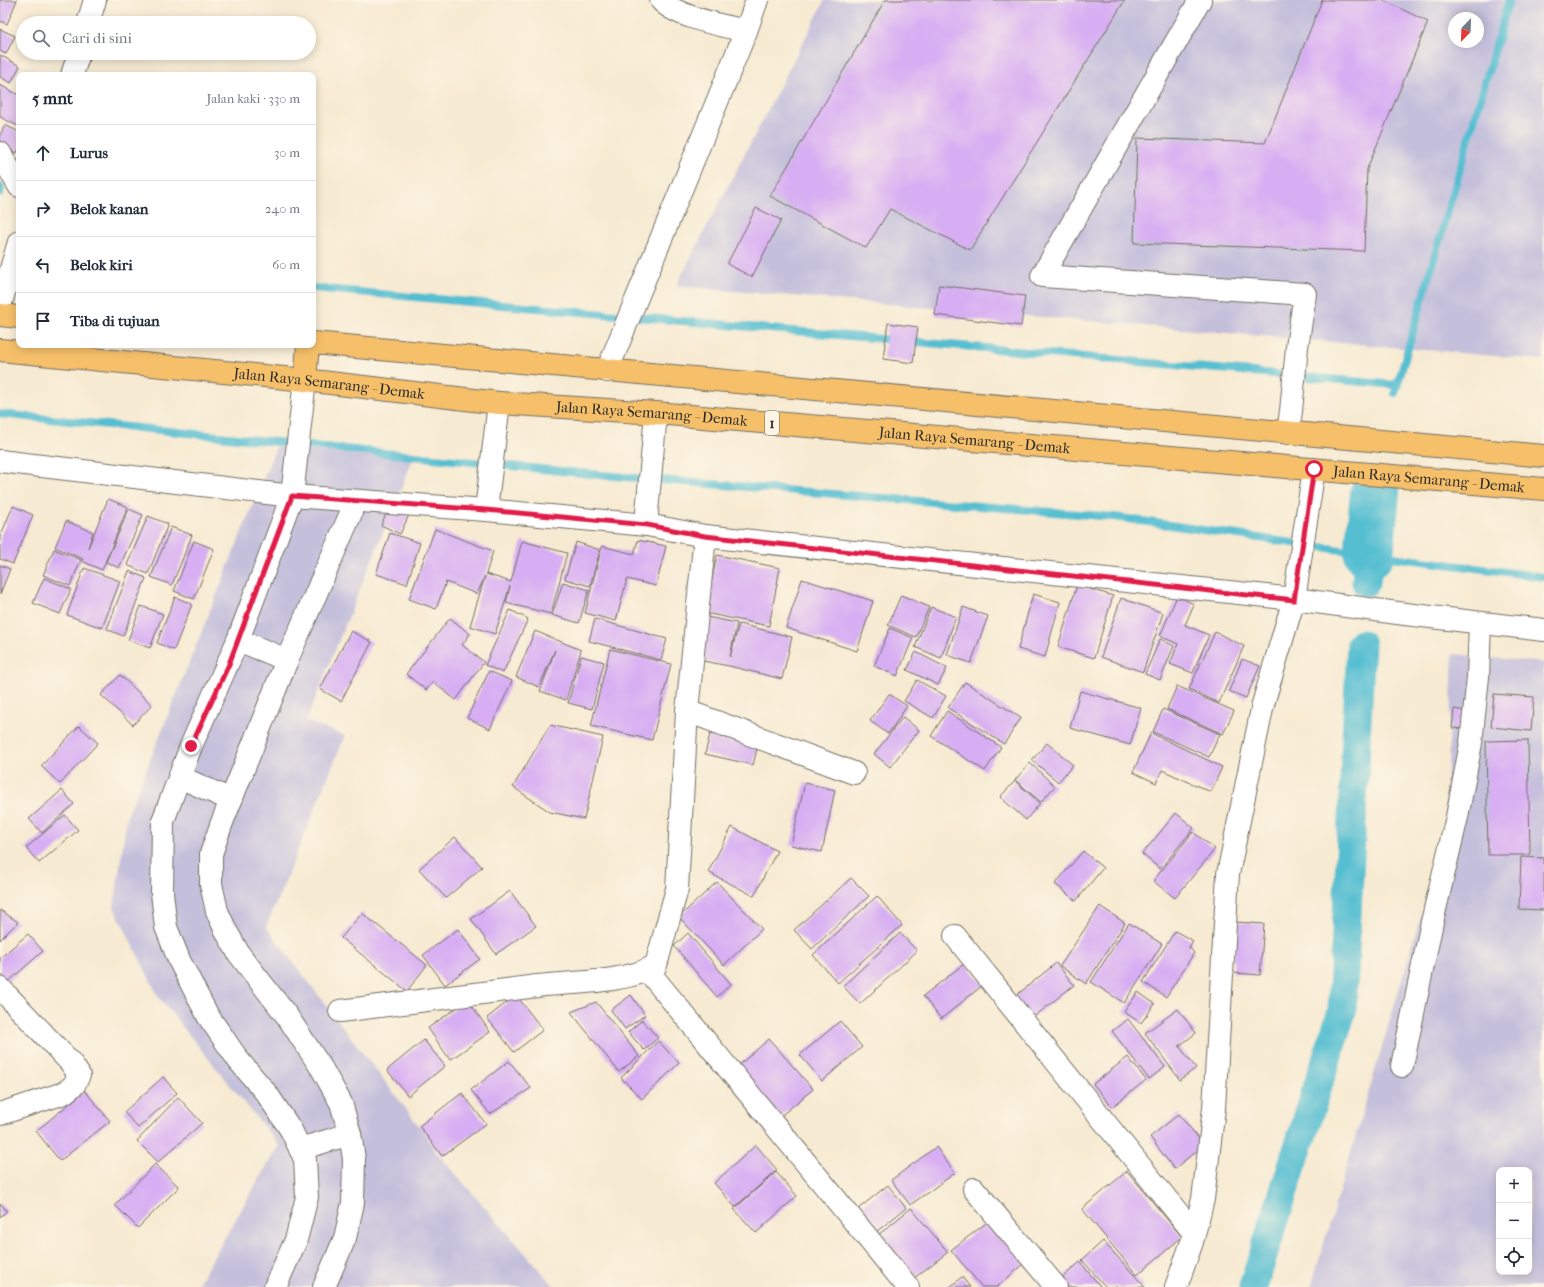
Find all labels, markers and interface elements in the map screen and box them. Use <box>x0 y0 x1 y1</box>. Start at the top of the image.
north arrow <box>1448 12 1484 48</box>
search box <box>16 16 316 60</box>
icon: search <box>30 27 52 49</box>
text: Cari di sini <box>62 29 132 47</box>
text: 5 mnt <box>32 88 73 108</box>
text: Jalan kaki · 330 m <box>207 91 300 106</box>
icon: ahead <box>32 142 54 164</box>
text: Lurus <box>70 144 108 162</box>
text: 30 m <box>274 145 300 160</box>
icon: right <box>32 198 54 220</box>
text: Belok kanan <box>70 200 149 218</box>
text: 240 m <box>265 201 300 216</box>
icon: left <box>32 254 54 276</box>
text: Belok kiri <box>70 256 133 274</box>
text: 60 m <box>272 257 300 272</box>
icon: arrive <box>32 310 54 332</box>
text: Tiba di tujuan <box>70 312 160 330</box>
street label: Jalan Raya Semarang - Demak <box>232 364 426 403</box>
street label: Jalan Raya Semarang - Demak <box>554 398 749 430</box>
road number: 1 <box>765 411 779 435</box>
street label: Jalan Raya Semarang - Demak <box>877 423 1071 457</box>
route start <box>1305 460 1323 478</box>
street label: Jalan Raya Semarang - Demak <box>1332 462 1526 496</box>
route end <box>182 737 200 755</box>
map controls <box>1496 1167 1532 1275</box>
button: + <box>1496 1167 1532 1203</box>
button: − <box>1496 1203 1532 1239</box>
button: locate <box>1496 1239 1532 1275</box>

